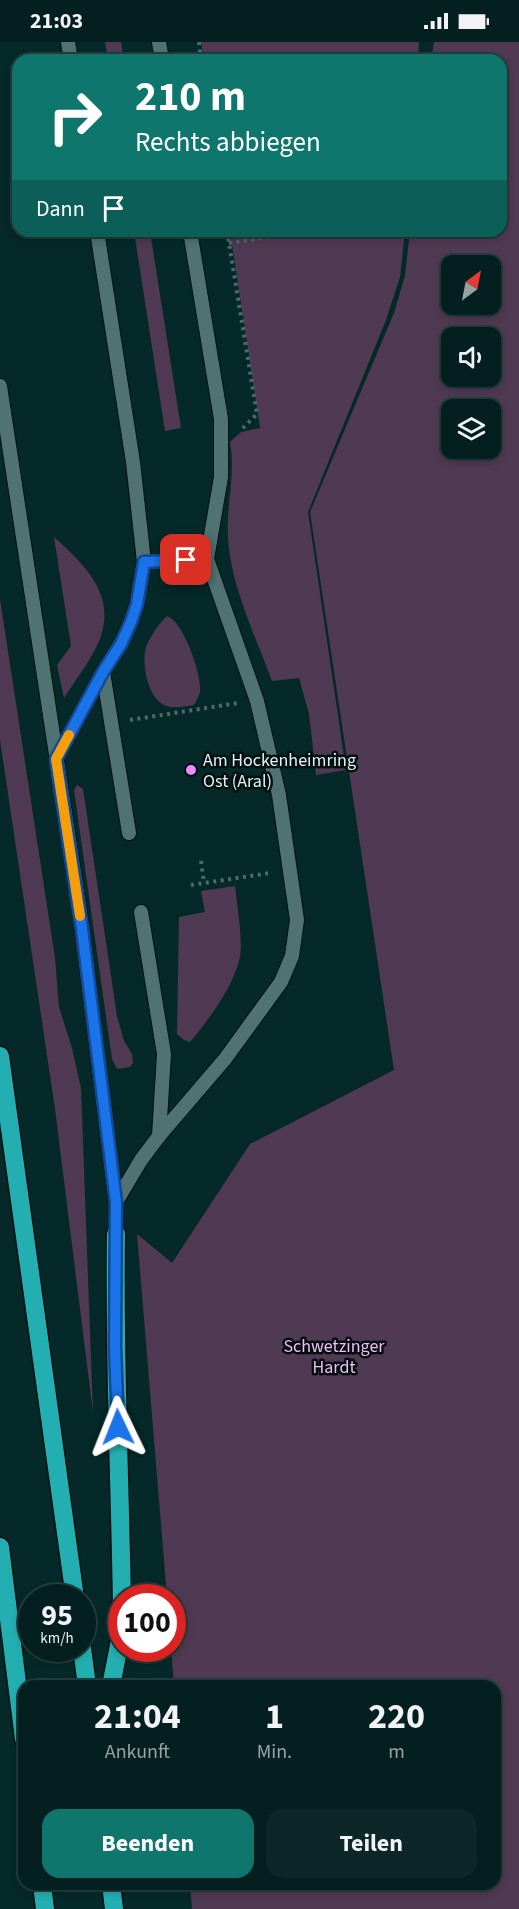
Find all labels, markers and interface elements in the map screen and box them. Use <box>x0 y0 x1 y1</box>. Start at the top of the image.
text: 21:03 <box>30 5 83 37</box>
text: 210 m <box>135 67 246 127</box>
icon: right <box>36 78 114 156</box>
text: Rechts abbiegen <box>135 123 321 162</box>
icon: arrive <box>97 192 130 225</box>
text: Dann <box>36 193 85 225</box>
north arrow <box>441 255 501 315</box>
map controls <box>441 255 501 459</box>
button: sound <box>441 327 501 387</box>
button: layers <box>441 399 501 459</box>
pin <box>160 534 211 585</box>
icon: arrive <box>169 543 202 576</box>
place label: Am Hockenheimring Ost (Aral) <box>203 748 356 794</box>
marker: Am Hockenheimring Ost (Aral) <box>184 763 198 777</box>
park label: Schwetzinger Hardt <box>283 1334 385 1380</box>
position arrow <box>86 1395 150 1459</box>
speed limit sign: 100 <box>108 1584 186 1662</box>
text: 95 <box>41 1594 73 1637</box>
text: km/h <box>40 1628 74 1649</box>
text: 21:04 <box>94 1691 181 1742</box>
text: 1 <box>265 1691 284 1742</box>
text: 220 <box>368 1691 425 1742</box>
text: Ankunft <box>105 1738 170 1766</box>
text: Min. <box>257 1738 292 1766</box>
text: m <box>388 1738 405 1766</box>
button: Beenden <box>42 1809 254 1878</box>
button: Teilen <box>266 1809 477 1878</box>

